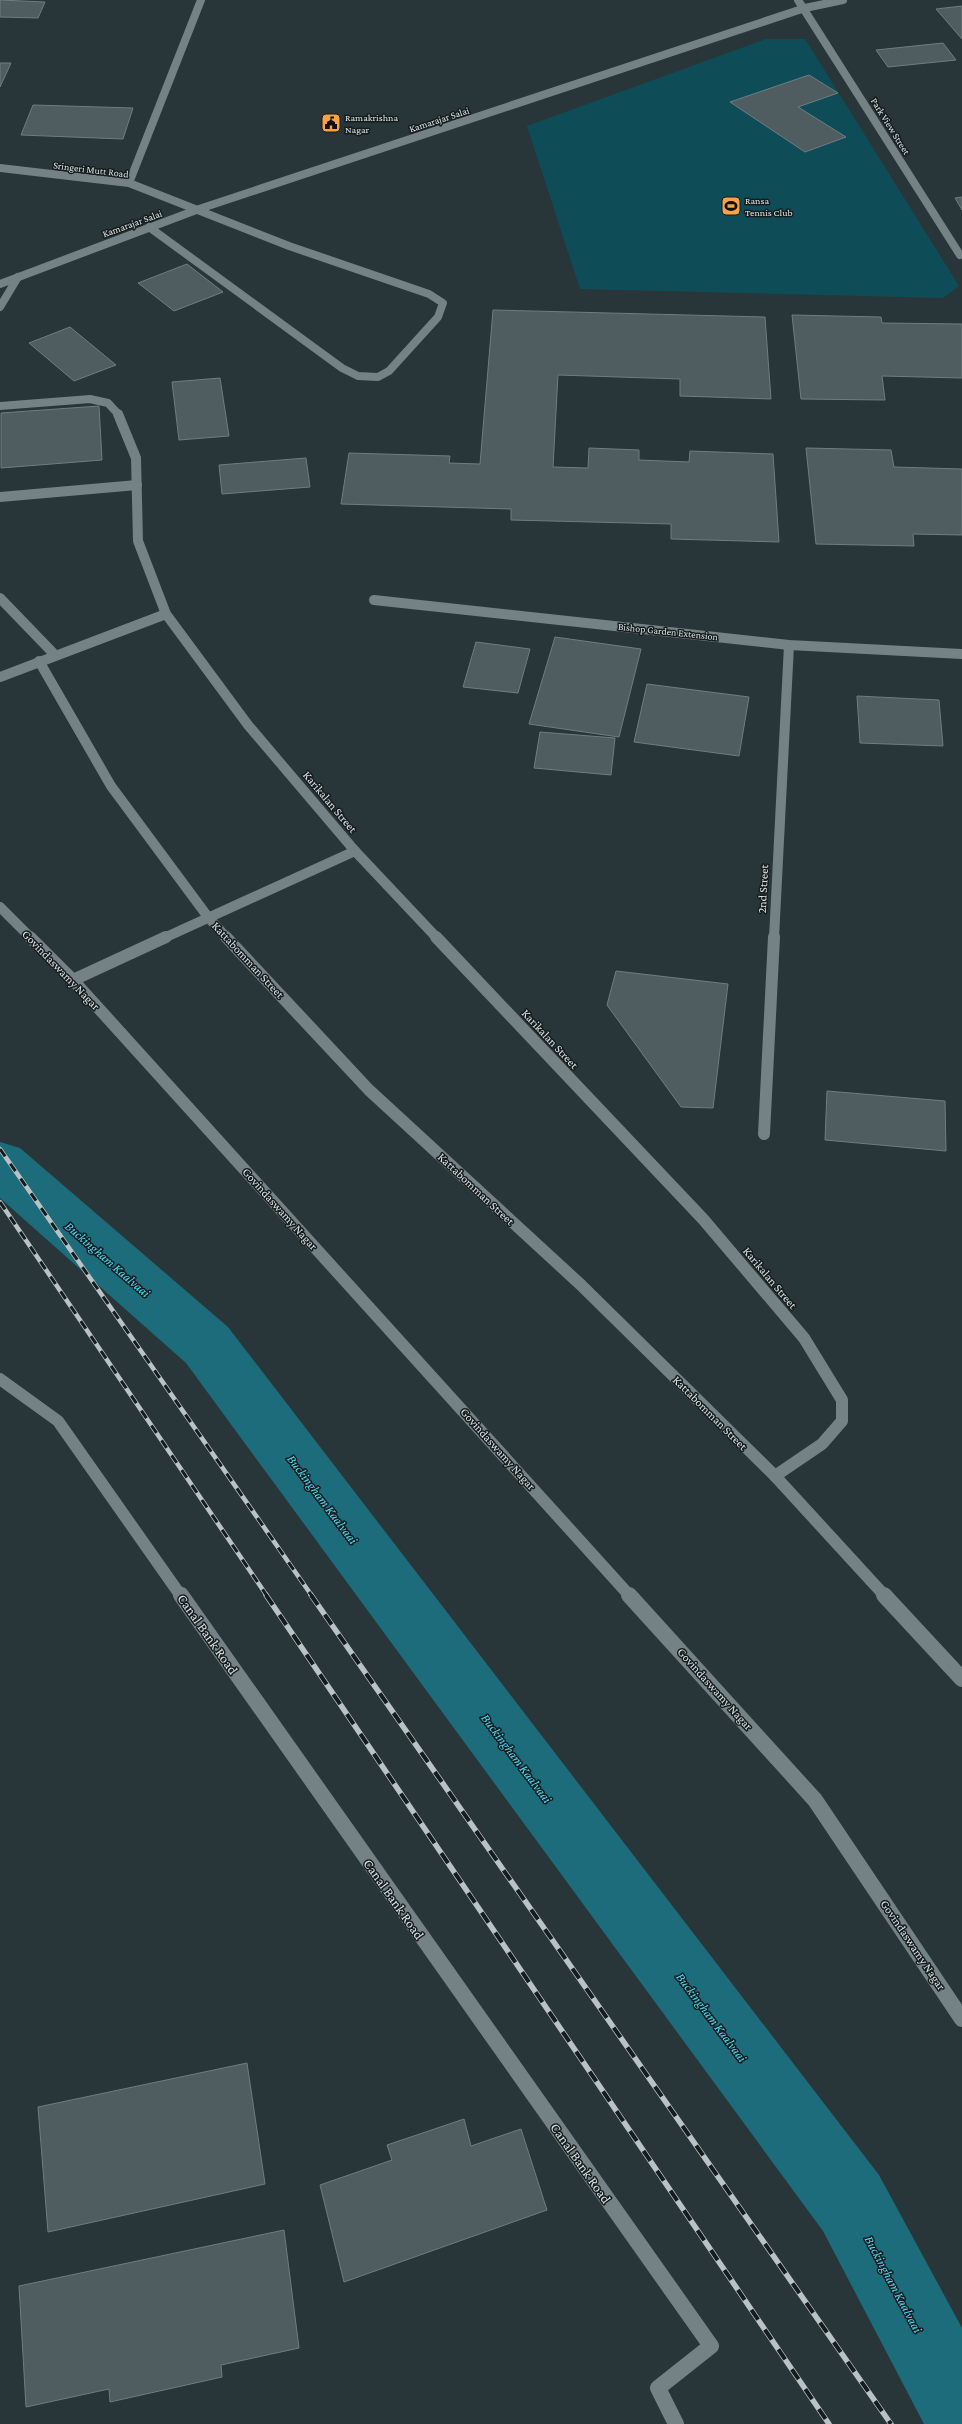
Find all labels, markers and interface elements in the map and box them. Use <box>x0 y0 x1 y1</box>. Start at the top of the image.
street label: Park View Street <box>869 96 913 157</box>
street label: Kamarajar Salai <box>408 104 471 135</box>
public building icon: Ramakrishna Nagar <box>320 112 342 134</box>
place label: Ramakrishna Nagar <box>345 112 398 135</box>
street label: Sringeri Mutt Road <box>53 159 130 180</box>
sports icon: Ransa Tennis Club <box>720 195 742 217</box>
place label: Ransa Tennis Club <box>745 195 793 218</box>
street label: Kamarajar Salai <box>101 207 164 240</box>
street label: Bishop Garden Extension <box>617 621 719 642</box>
street label: Karikalan Street <box>300 768 361 837</box>
street label: 2nd Street <box>755 863 771 914</box>
street label: Kattabomman Street <box>209 919 288 1002</box>
street label: Govindaswamy Nagar <box>19 927 103 1013</box>
street label: Karikalan Street <box>519 1006 582 1072</box>
street label: Kattabomman Street <box>435 1150 518 1229</box>
street label: Govindaswamy Nagar <box>239 1165 321 1254</box>
water label: Buckingham Kaalvaai <box>62 1218 154 1301</box>
street label: Karikalan Street <box>740 1244 801 1313</box>
street label: Kattabomman Street <box>670 1373 751 1454</box>
street label: Govindaswamy Nagar <box>457 1405 539 1494</box>
water label: Buckingham Kaalvaai <box>284 1452 361 1547</box>
street label: Canal Bank Road <box>174 1591 242 1678</box>
street label: Govindaswamy Nagar <box>674 1645 756 1734</box>
water label: Buckingham Kaalvaai <box>478 1711 555 1806</box>
street label: Canal Bank Road <box>360 1856 428 1943</box>
street label: Govindaswamy Nagar <box>878 1897 949 1993</box>
water label: Buckingham Kaalvaai <box>673 1970 750 2065</box>
street label: Canal Bank Road <box>547 2120 615 2207</box>
water label: Buckingham Kaalvaai <box>862 2233 926 2336</box>

